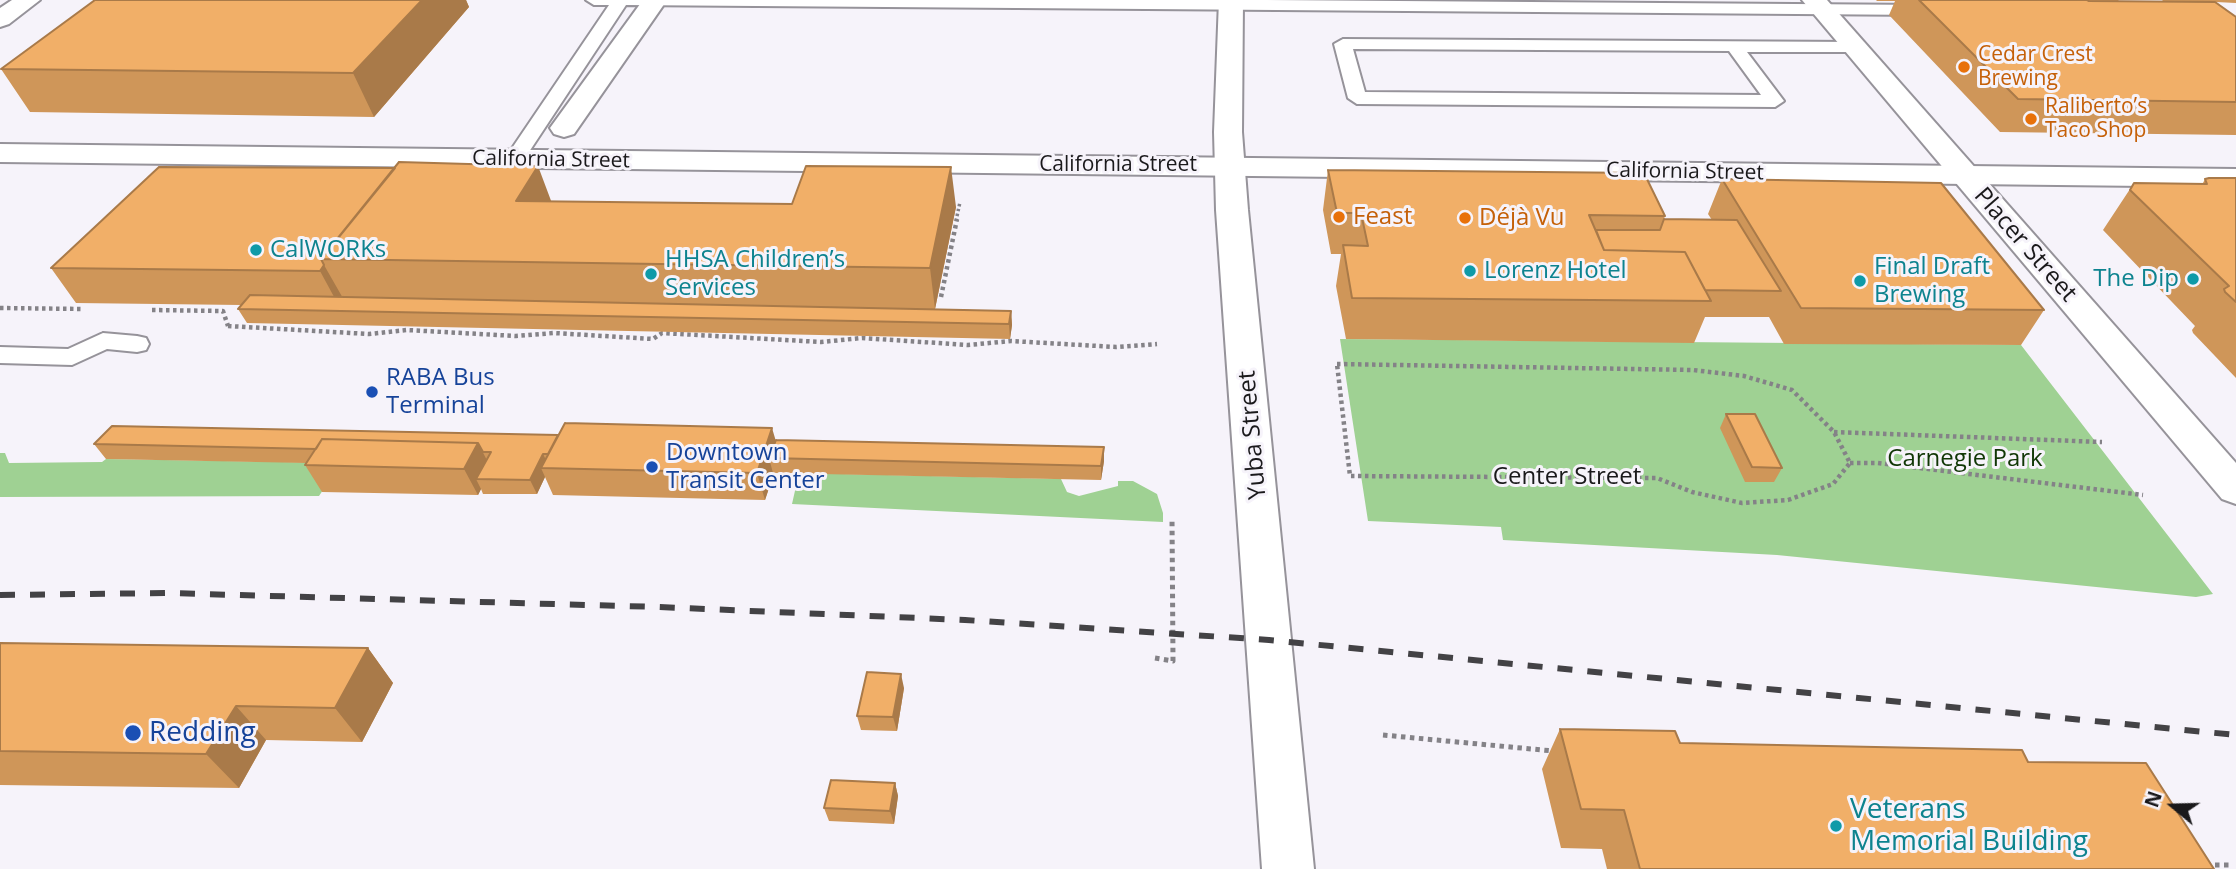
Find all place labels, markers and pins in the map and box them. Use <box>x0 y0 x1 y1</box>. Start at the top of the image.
place label: Cedar Crest Brewing <box>1978 42 2093 92</box>
marker: Cedar Crest Brewing <box>1956 59 1972 75</box>
place label: Raliberto’s Taco Shop <box>2045 94 2147 144</box>
marker: Raliberto’s Taco Shop <box>2023 111 2039 127</box>
place label: Feast <box>1353 203 1412 231</box>
place label: Déjà Vu <box>1479 204 1565 232</box>
marker: Feast <box>1331 209 1347 225</box>
marker: Déjà Vu <box>1457 210 1473 226</box>
place label: CalWORKs <box>270 236 386 264</box>
marker: CalWORKs <box>248 242 264 258</box>
place label: HHSA Children’s Services <box>665 246 845 302</box>
place label: Final Draft Brewing <box>1874 253 1990 309</box>
place label: Lorenz Hotel <box>1484 257 1627 285</box>
marker: Lorenz Hotel <box>1462 263 1478 279</box>
place label: The Dip <box>2093 265 2179 293</box>
marker: HHSA Children’s Services <box>643 266 659 282</box>
marker: The Dip <box>2185 271 2201 287</box>
marker: Final Draft Brewing <box>1852 273 1868 289</box>
place label: RABA Bus Terminal <box>386 364 495 420</box>
marker: RABA Bus Terminal <box>364 384 380 400</box>
place label: Downtown Transit Center <box>666 439 825 495</box>
marker: Downtown Transit Center <box>644 459 660 475</box>
place label: Redding <box>149 716 256 750</box>
marker: Redding <box>123 723 143 743</box>
place label: Veterans Memorial Building <box>1850 793 2088 859</box>
marker: Veterans Memorial Building <box>1828 818 1844 834</box>

